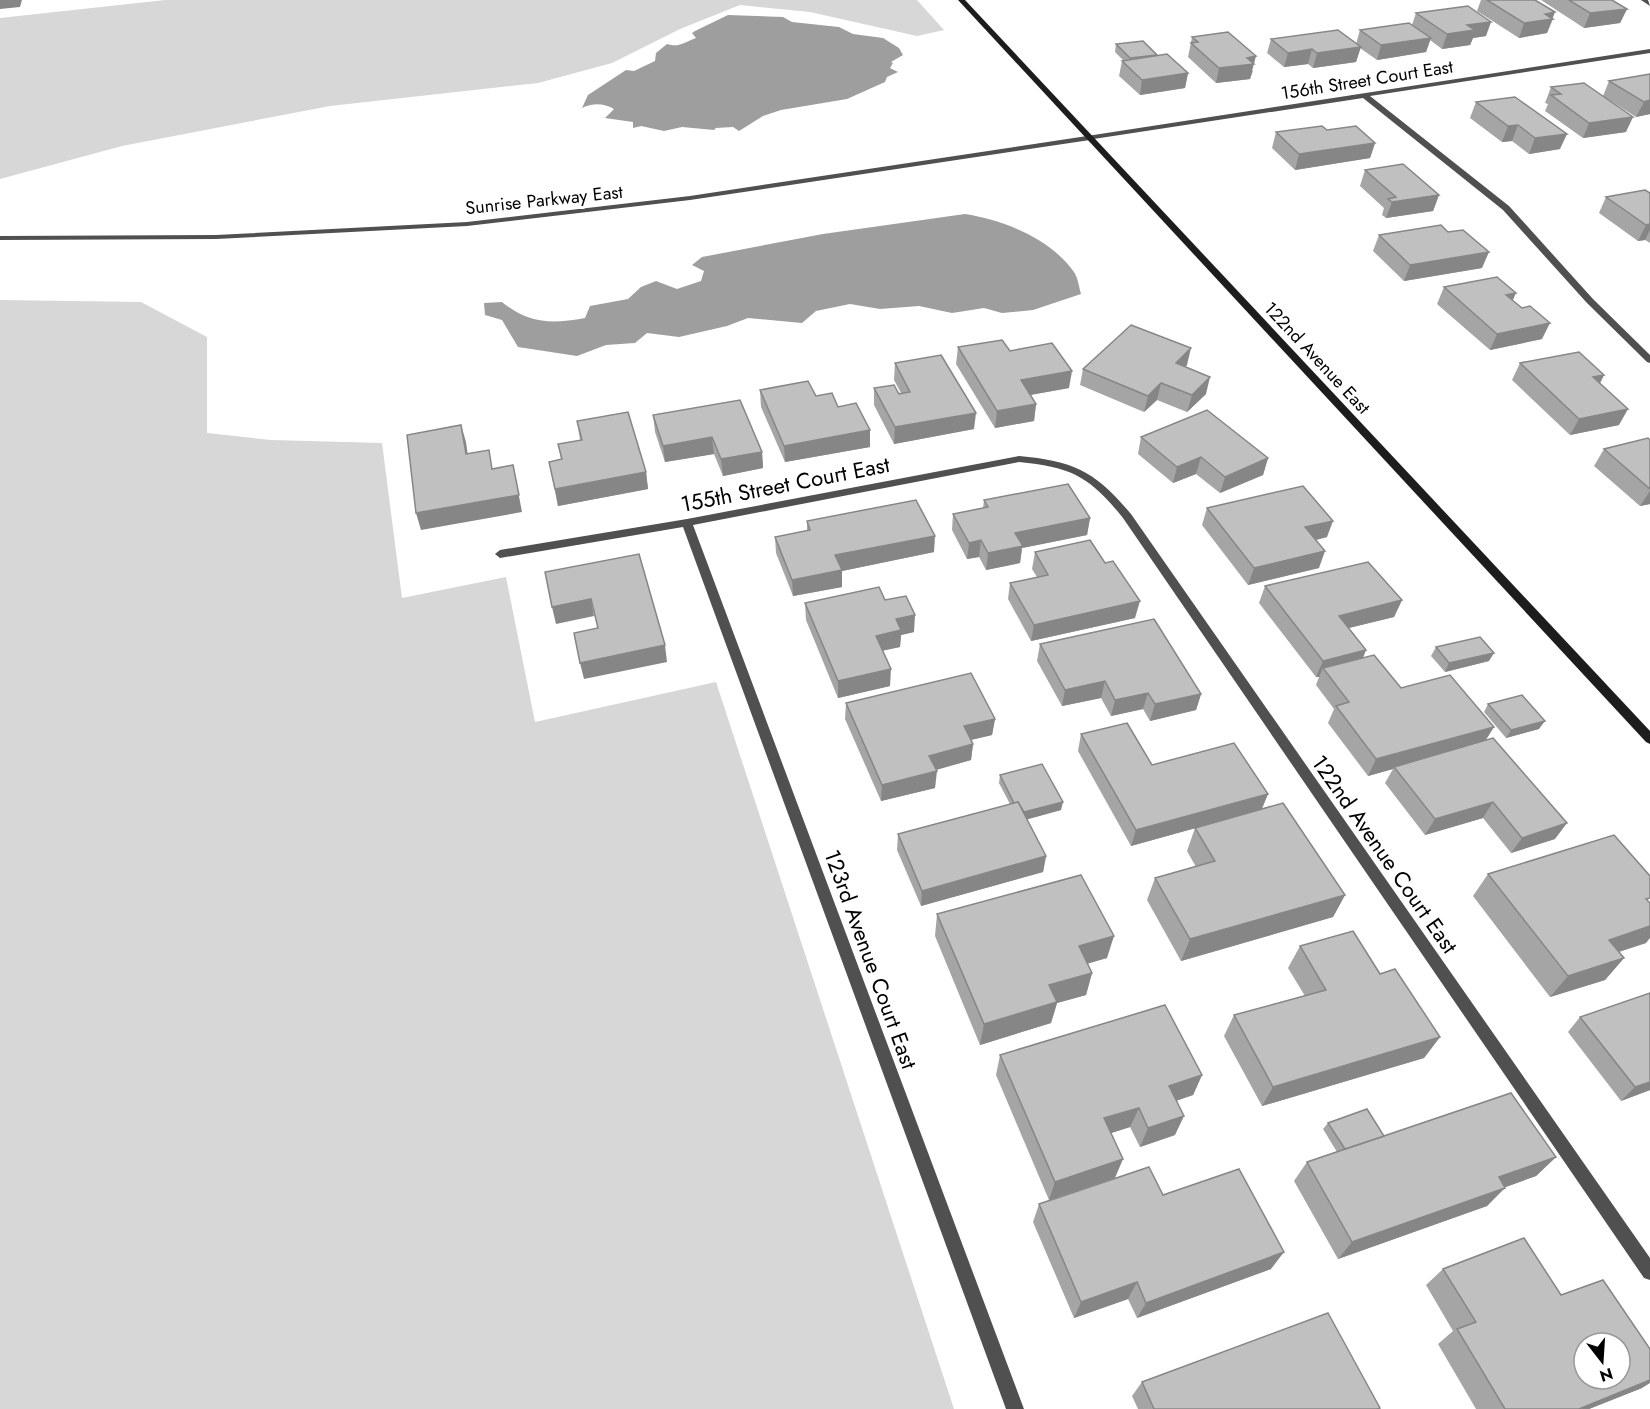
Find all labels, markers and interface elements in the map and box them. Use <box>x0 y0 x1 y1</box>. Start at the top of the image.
street label: 156th Street Court East <box>1279 53 1456 106</box>
street label: Sunrise Parkway East <box>464 179 625 221</box>
street label: 122nd Avenue East <box>1258 296 1377 420</box>
street label: 155th Street Court East <box>678 448 893 520</box>
street label: 122nd Avenue Court East <box>1304 748 1466 960</box>
street label: 123rd Avenue Court East <box>816 845 926 1074</box>
north arrow <box>1572 1331 1632 1391</box>
text: N <box>1597 1362 1616 1388</box>

